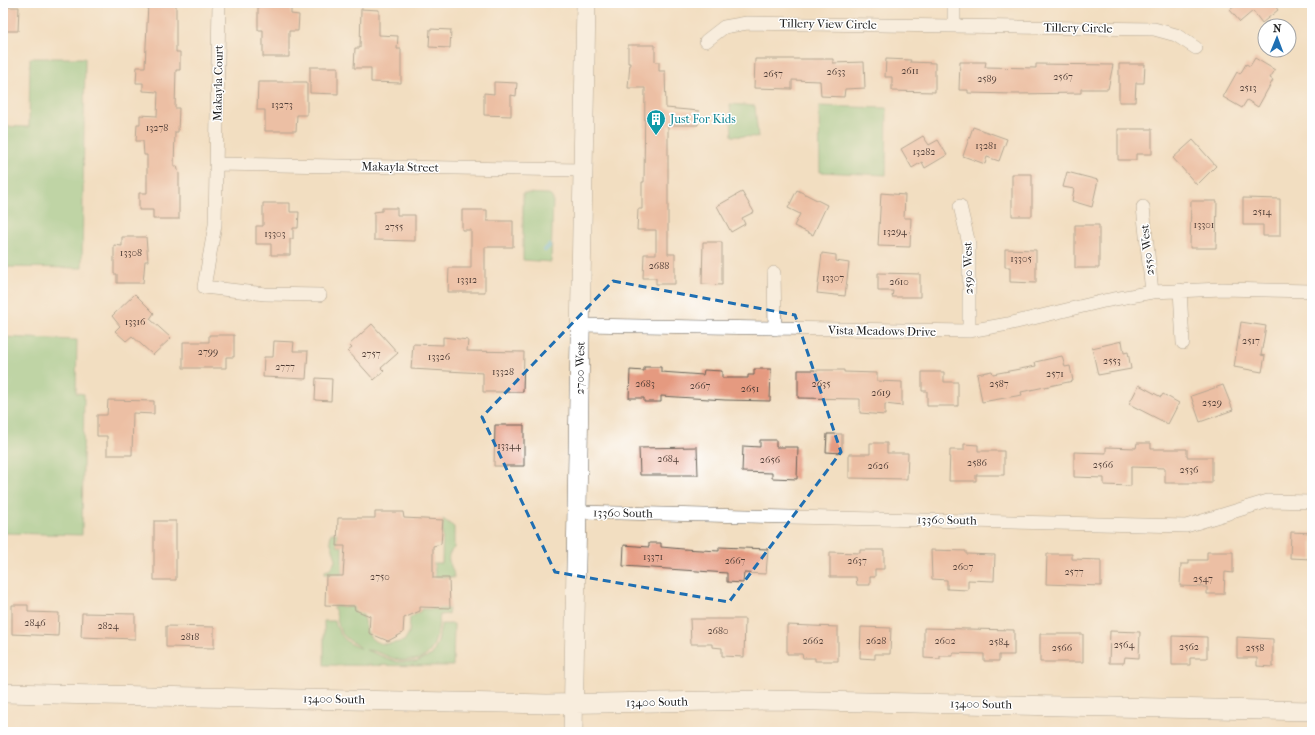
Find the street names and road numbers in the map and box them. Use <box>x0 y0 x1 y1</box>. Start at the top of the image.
street label: Tillery View Circle <box>779 16 877 32</box>
street label: Tillery Circle <box>1043 20 1113 36</box>
street label: Makayla Court <box>210 44 226 121</box>
street label: Makayla Street <box>361 159 440 175</box>
street label: 2550 West <box>1137 223 1157 276</box>
street label: 2590 West <box>961 241 975 294</box>
street label: Vista Meadows Drive <box>827 323 936 339</box>
street label: 2700 West <box>573 340 587 395</box>
street label: 13360 South <box>593 505 653 521</box>
street label: 13360 South <box>917 512 977 528</box>
street label: 13400 South <box>303 691 365 707</box>
street label: 13400 South <box>626 694 688 710</box>
street label: 13400 South <box>950 696 1012 712</box>

